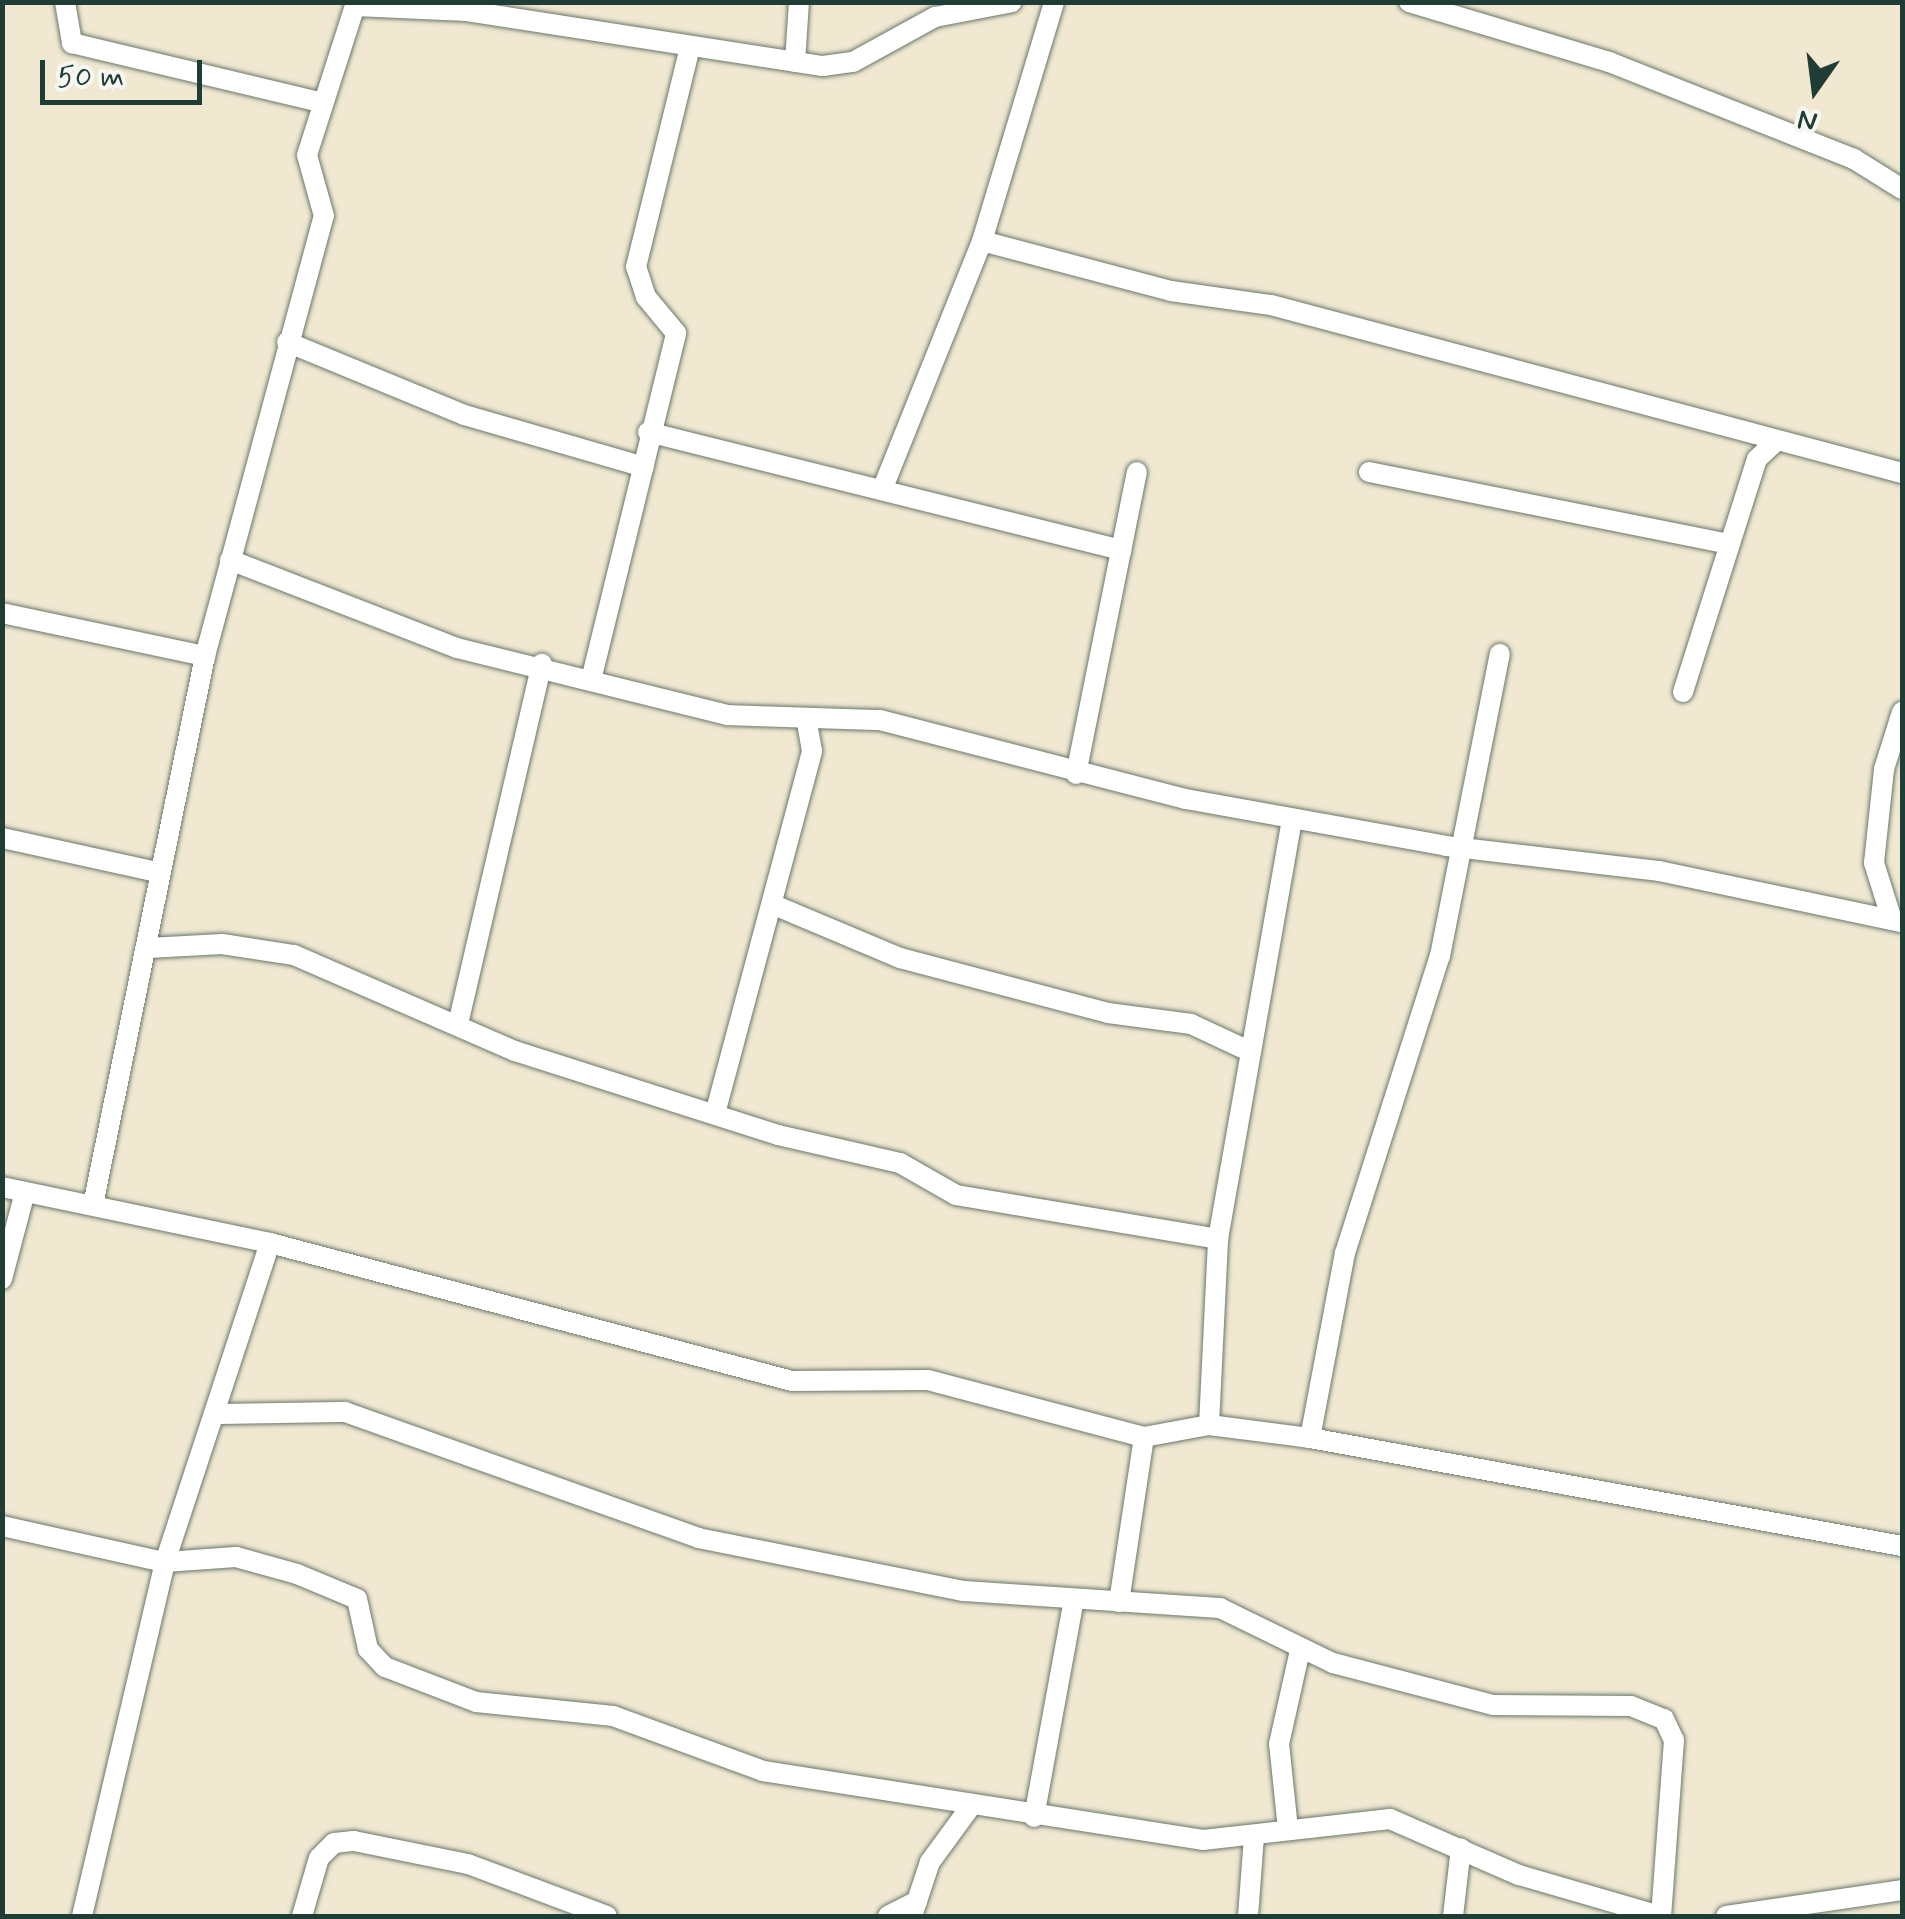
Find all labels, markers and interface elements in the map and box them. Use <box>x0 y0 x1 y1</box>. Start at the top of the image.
scale bar <box>45 40 208 102</box>
north arrow <box>1765 40 1865 140</box>
text: 50 m <box>57 58 124 97</box>
text: N <box>1794 99 1821 140</box>

